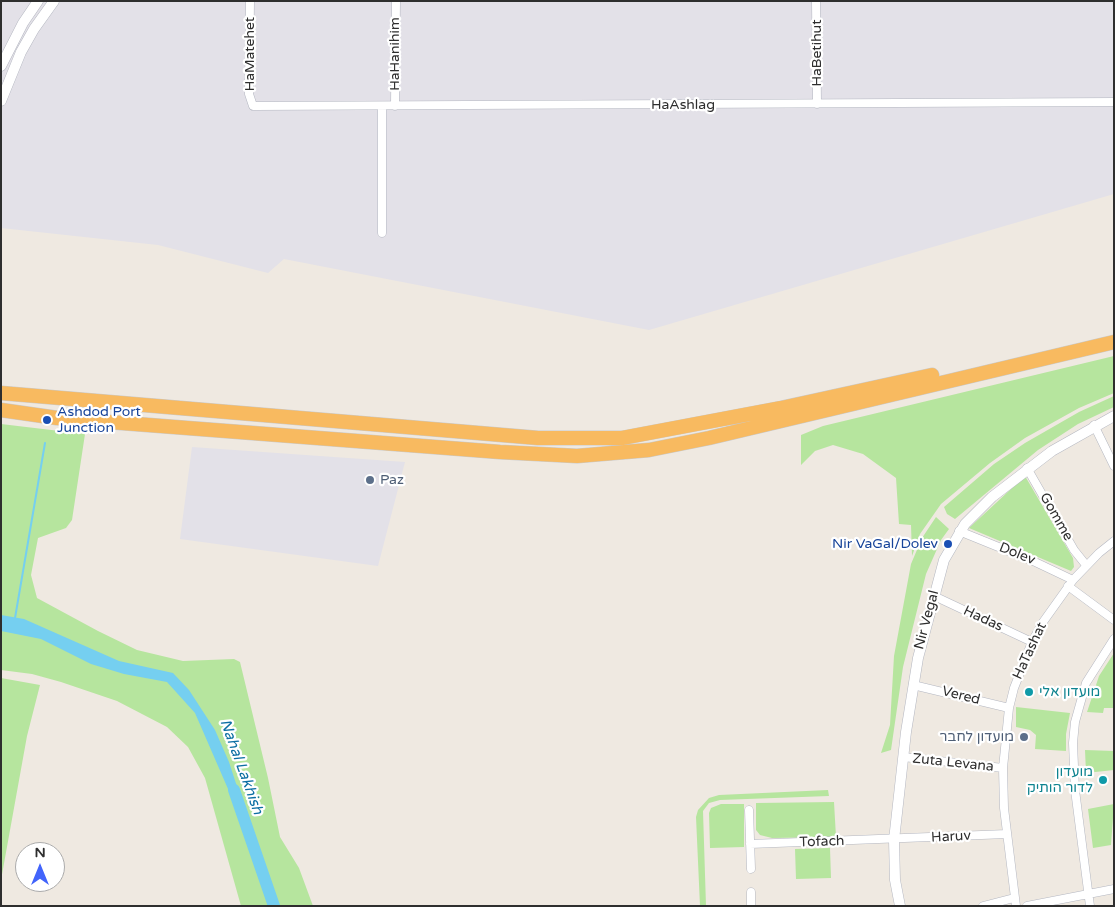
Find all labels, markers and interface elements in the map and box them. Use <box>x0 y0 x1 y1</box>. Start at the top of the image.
street label: HaMatehet <box>242 17 258 91</box>
street label: HaHanihim <box>387 17 403 91</box>
street label: HaBetihut <box>809 20 825 86</box>
street label: HaAshlag <box>651 97 715 113</box>
place label: Ashdod Port Junction <box>57 404 141 437</box>
marker: Ashdod Port Junction <box>41 414 53 426</box>
place label: Paz <box>380 472 404 488</box>
marker: Paz <box>364 474 376 486</box>
street label: Gomme <box>1036 490 1076 544</box>
place label: Nir VaGal/Dolev <box>832 536 938 552</box>
marker: Nir VaGal/Dolev <box>942 538 954 550</box>
street label: Dolev <box>996 539 1038 569</box>
street label: Nir Vegal <box>911 589 943 651</box>
street label: Hadas <box>960 603 1006 635</box>
street label: HaTashat <box>1009 620 1051 682</box>
street label: Vered <box>940 683 982 709</box>
place label: מועדון אלי <box>1039 684 1100 700</box>
marker: מועדון אלי <box>1023 686 1035 698</box>
water label: Nahal Lakhish <box>215 717 267 817</box>
place label: מועדון לחבר <box>939 729 1014 745</box>
marker: מועדון לחבר <box>1018 731 1030 743</box>
street label: Zuta Levana <box>911 750 995 776</box>
place label: מועדון לדור הותיק <box>1027 764 1093 796</box>
marker: מועדון לדור הותיק <box>1097 774 1109 786</box>
street label: Haruv <box>931 828 971 846</box>
street label: Tofach <box>799 833 845 851</box>
north arrow <box>15 842 65 892</box>
text: N <box>34 844 46 861</box>

